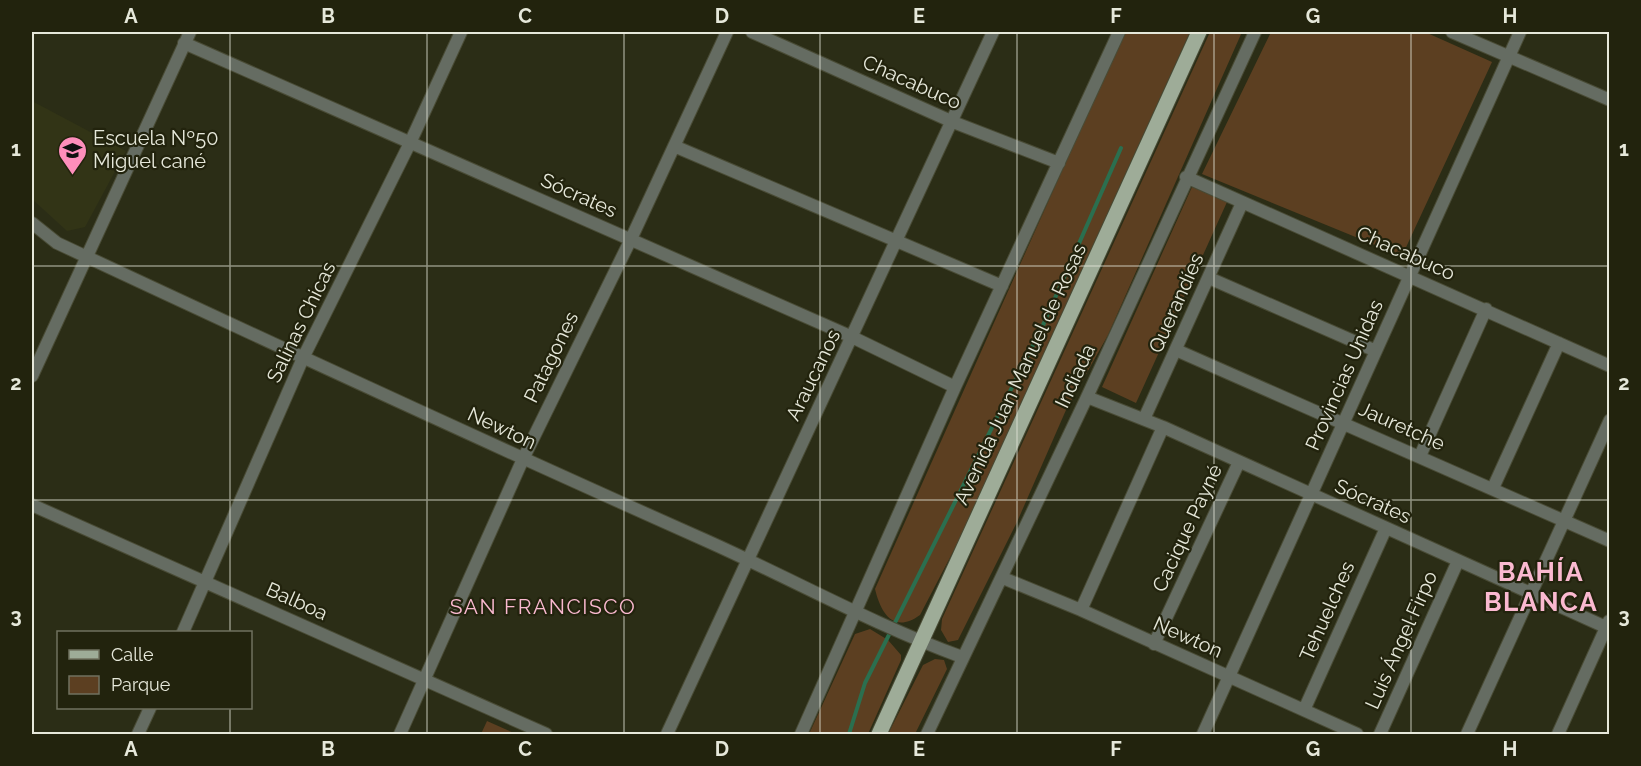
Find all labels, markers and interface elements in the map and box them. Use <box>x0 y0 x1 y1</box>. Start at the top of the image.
text: A <box>124 4 138 28</box>
text: B <box>321 4 335 28</box>
text: C <box>518 4 532 28</box>
text: D <box>715 4 729 28</box>
text: E <box>913 4 925 28</box>
text: F <box>1110 4 1122 28</box>
text: G <box>1306 4 1320 28</box>
text: H <box>1503 4 1517 28</box>
street label: Chacabuco <box>859 50 965 114</box>
place label: Escuela Nº50 Miguel cané <box>93 126 218 173</box>
school or university icon: Escuela Nº50 Miguel cané <box>56 134 88 176</box>
text: 1 <box>11 137 21 161</box>
text: 1 <box>1619 137 1629 161</box>
street label: Sócrates <box>537 168 621 222</box>
street label: Chacabuco <box>1353 221 1459 285</box>
street label: Avenida Juan Manuel de Rosas <box>949 240 1091 508</box>
street label: Querandíes <box>1143 250 1209 356</box>
street label: Salinas Chicas <box>261 258 341 386</box>
street label: Provincias Unidas <box>1300 296 1388 454</box>
street label: Patagones <box>519 308 583 406</box>
street label: Araucanos <box>781 326 845 424</box>
street label: Indiada <box>1050 340 1100 412</box>
text: 2 <box>10 371 22 395</box>
text: 2 <box>1618 371 1630 395</box>
street label: Jauretche <box>1355 396 1449 456</box>
street label: Newton <box>464 402 540 454</box>
street label: Cacique Payné <box>1147 460 1227 596</box>
street label: Sócrates <box>1331 474 1415 528</box>
street label: Tehuelches <box>1294 557 1360 665</box>
district label: BAHÍA BLANCA <box>1484 557 1598 617</box>
street label: Luis Ángel Firpo <box>1360 567 1442 713</box>
street label: Balboa <box>263 577 331 625</box>
district label: SAN FRANCISCO <box>450 594 636 619</box>
text: 3 <box>10 604 22 628</box>
text: 3 <box>1618 604 1630 628</box>
street label: Newton <box>1150 611 1226 663</box>
legend <box>57 631 252 709</box>
text: Calle <box>111 644 154 665</box>
text: Parque <box>111 674 171 695</box>
text: A <box>124 737 138 761</box>
text: B <box>321 737 335 761</box>
text: C <box>518 737 532 761</box>
text: D <box>715 737 729 761</box>
text: E <box>913 737 925 761</box>
text: F <box>1110 737 1122 761</box>
text: G <box>1306 737 1320 761</box>
text: H <box>1503 737 1517 761</box>

